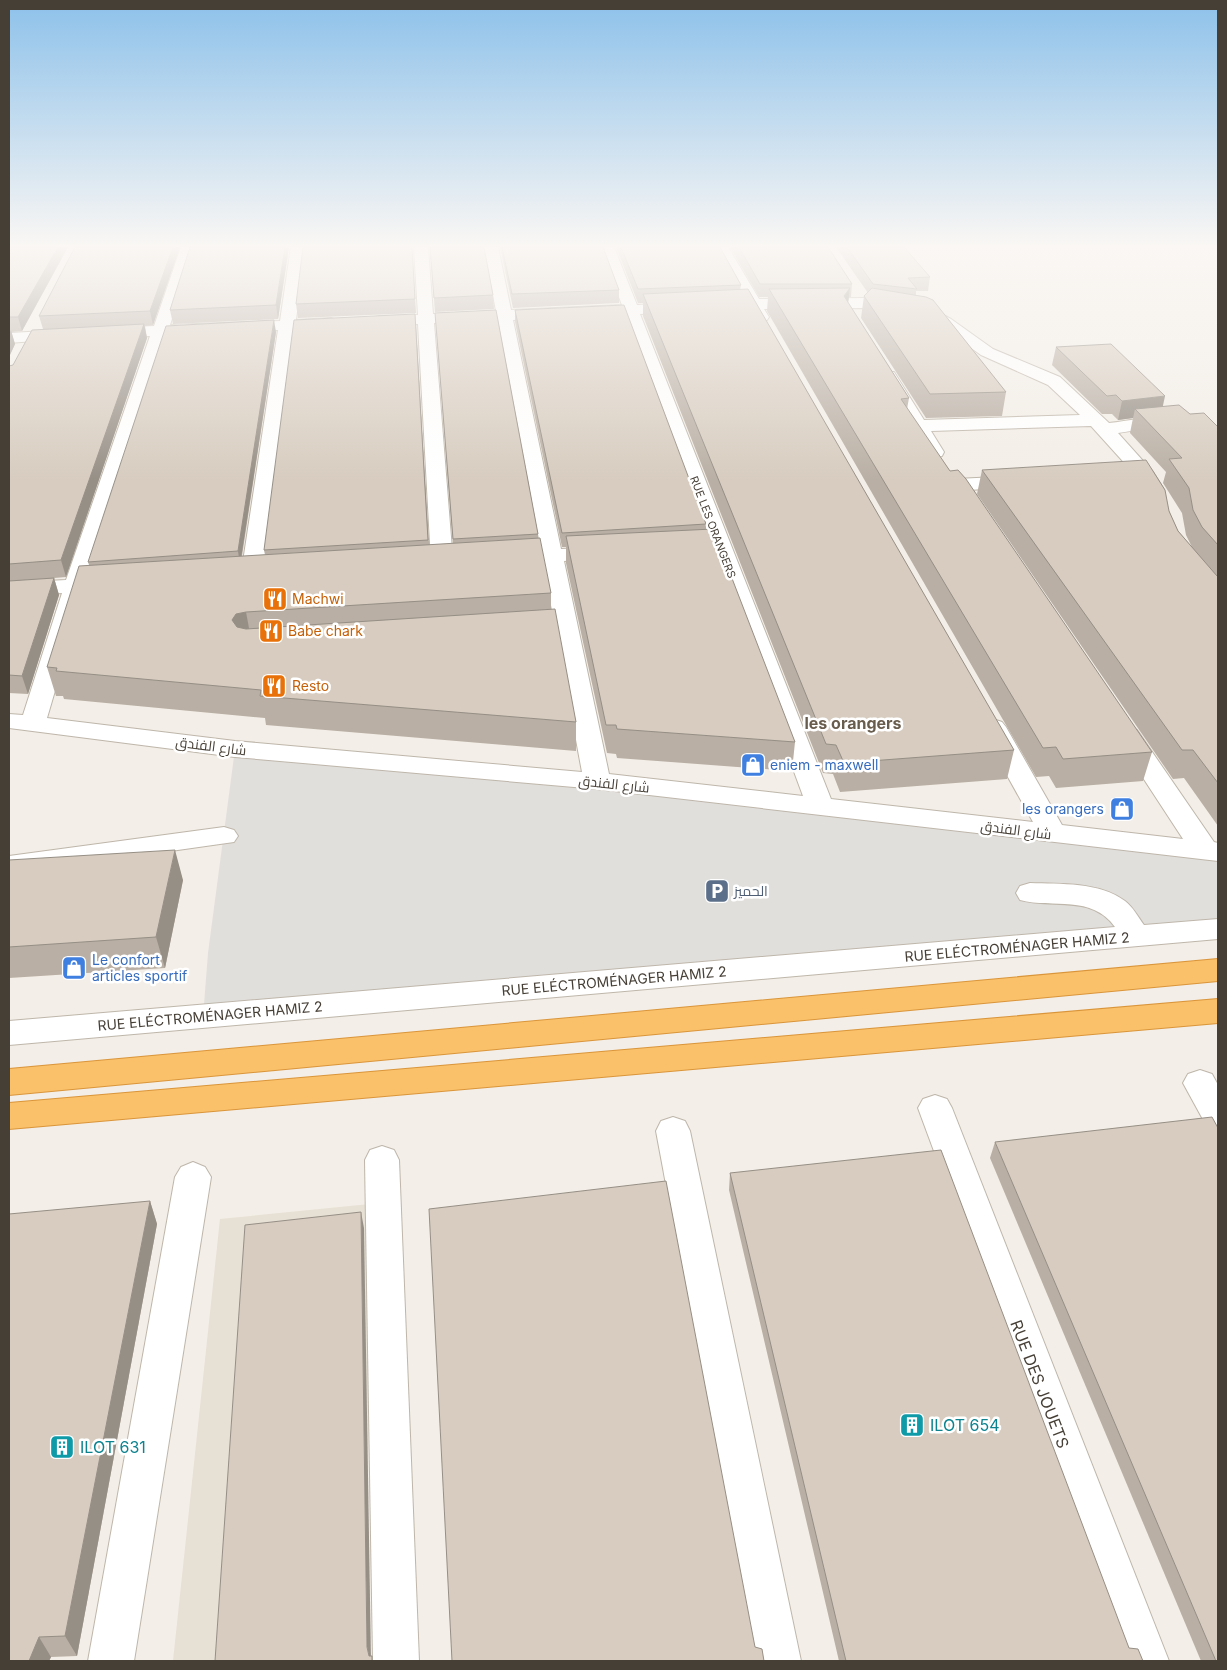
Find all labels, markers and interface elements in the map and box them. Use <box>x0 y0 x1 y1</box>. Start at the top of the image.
street label: RUE LES ORANGERS <box>687 474 739 580</box>
restaurant icon: Machwi <box>262 586 288 612</box>
place label: Machwi <box>292 590 344 607</box>
restaurant icon: Babe chark <box>258 618 284 644</box>
place label: Babe chark <box>288 622 363 639</box>
restaurant icon: Resto <box>261 673 287 699</box>
place label: Resto <box>292 677 329 694</box>
district label: les orangers <box>804 713 902 733</box>
street label: شارع الفندق <box>175 733 247 759</box>
shop icon: eniem - maxwell <box>740 752 766 778</box>
place label: eniem - maxwell <box>770 756 878 773</box>
street label: شارع الفندق <box>578 771 650 797</box>
shop icon: les orangers <box>1109 796 1135 822</box>
place label: les orangers <box>1022 800 1104 817</box>
street label: شارع الفندق <box>980 817 1052 843</box>
parking icon: الحميز <box>704 878 730 904</box>
place label: الحميز <box>733 882 768 899</box>
street label: RUE ELÉCTROMÉNAGER HAMIZ 2 <box>904 928 1130 965</box>
place label: Le confort articles sportif <box>92 951 187 984</box>
shop icon: Le confort articles sportif <box>61 955 87 981</box>
street label: RUE ELÉCTROMÉNAGER HAMIZ 2 <box>501 962 727 999</box>
street label: RUE ELÉCTROMÉNAGER HAMIZ 2 <box>97 997 323 1034</box>
street label: RUE DES JOUETS <box>1006 1317 1074 1451</box>
building icon: ILOT 654 <box>899 1412 925 1438</box>
place label: ILOT 654 <box>930 1415 999 1435</box>
building icon: ILOT 631 <box>49 1434 75 1460</box>
place label: ILOT 631 <box>80 1437 146 1457</box>

